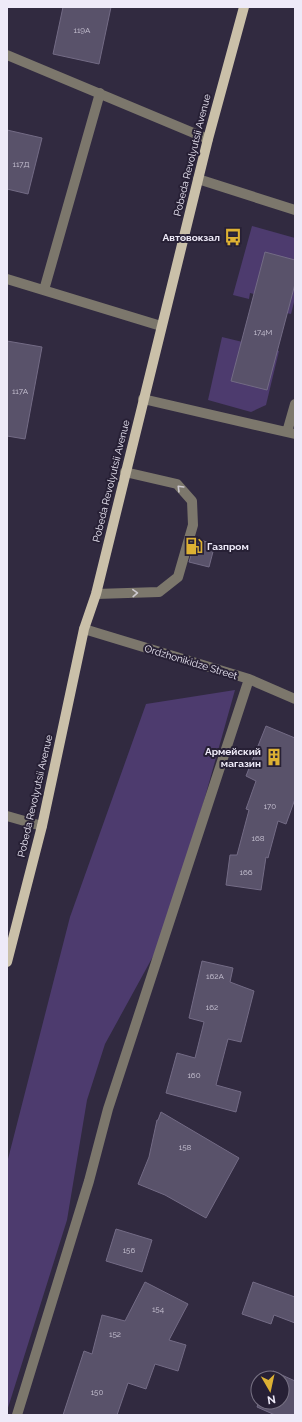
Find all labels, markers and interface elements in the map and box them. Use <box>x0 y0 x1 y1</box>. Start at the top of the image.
house number: 119А <box>74 25 91 35</box>
street label: Pobeda Revolyutsii Avenue <box>172 93 213 217</box>
house number: 117Д <box>12 159 30 169</box>
bus stop icon: Автовокзал <box>223 227 243 247</box>
place label: Автовокзал <box>163 232 220 243</box>
house number: 174М <box>254 327 272 337</box>
house number: 117А <box>12 386 29 396</box>
street label: Pobeda Revolyutsii Avenue <box>91 419 132 543</box>
one-way arrow <box>177 486 185 493</box>
fuel station icon: Газпром <box>184 536 204 556</box>
place label: Газпром <box>207 541 249 552</box>
one-way arrow <box>132 588 138 597</box>
street label: Ordzhonikidze Street <box>143 643 239 682</box>
street label: Pobeda Revolyutsii Avenue <box>16 734 54 858</box>
place label: Армейский магазин <box>205 746 261 769</box>
building icon: Армейский магазин <box>264 747 284 767</box>
house number: 170 <box>264 801 276 811</box>
house number: 168 <box>252 833 265 843</box>
house number: 166 <box>239 867 253 877</box>
house number: 162А <box>206 971 225 981</box>
house number: 162 <box>206 1002 218 1012</box>
house number: 160 <box>187 1070 201 1080</box>
house number: 158 <box>179 1142 192 1152</box>
house number: 156 <box>123 1245 135 1255</box>
house number: 154 <box>152 1304 165 1314</box>
house number: 152 <box>109 1329 121 1339</box>
north arrow <box>250 1370 290 1410</box>
house number: 150 <box>91 1387 103 1397</box>
text: N <box>266 1392 277 1406</box>

